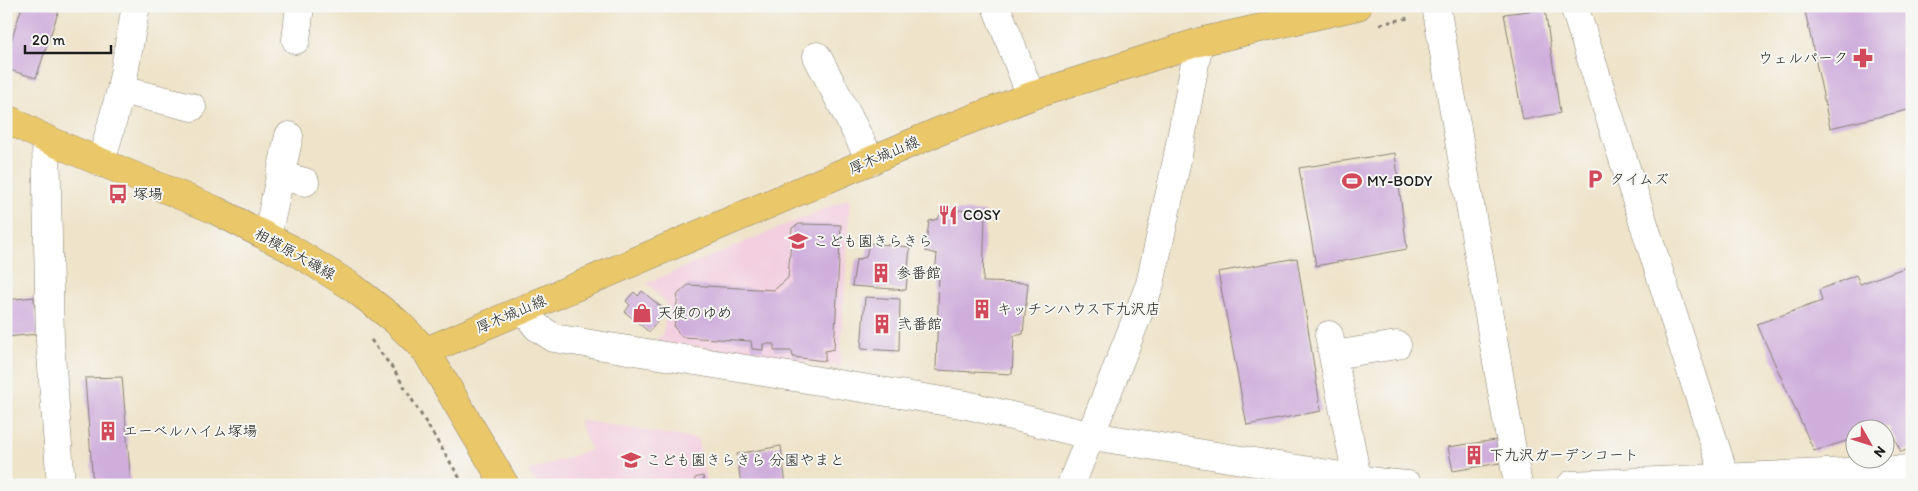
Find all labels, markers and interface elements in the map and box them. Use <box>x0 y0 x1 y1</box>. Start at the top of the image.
scale bar <box>25 22 111 54</box>
text: 20 m <box>32 31 66 49</box>
pharmacy icon: ウェルパーク <box>1852 47 1874 69</box>
place label: ウェルパーク <box>1758 49 1848 67</box>
street label: 厚木城山線 <box>846 132 922 178</box>
parking icon: タイムズ <box>1584 168 1606 190</box>
sports icon: MY-BODY <box>1341 170 1363 192</box>
place label: タイムズ <box>1610 170 1669 188</box>
place label: MY-BODY <box>1367 172 1433 190</box>
bus stop icon: 塚場 <box>107 183 129 205</box>
place label: 塚場 <box>133 185 163 203</box>
restaurant icon: COSY <box>937 204 959 226</box>
place label: COSY <box>963 206 1001 224</box>
street label: 相模原大磯線 <box>251 224 339 284</box>
school or university icon: こども園きらきら <box>787 230 809 252</box>
place label: こども園きらきら <box>813 232 933 250</box>
building icon: 参番館 <box>870 262 892 284</box>
place label: 参番館 <box>896 264 941 282</box>
street label: 厚木城山線 <box>473 291 549 337</box>
building icon: キッチンハウス下九沢店 <box>971 298 993 320</box>
place label: キッチンハウス下九沢店 <box>997 300 1161 318</box>
shop icon: 天使のゆめ <box>631 302 653 324</box>
place label: 天使のゆめ <box>657 304 732 322</box>
building icon: 弐番館 <box>871 313 893 335</box>
place label: 弐番館 <box>897 315 942 333</box>
north arrow <box>1846 418 1896 468</box>
building icon: エーベルハイム塚場 <box>97 420 119 442</box>
place label: エーベルハイム塚場 <box>123 422 257 440</box>
text: N <box>1870 443 1889 461</box>
building icon: 下九沢ガーデンコート <box>1463 444 1485 466</box>
place label: 下九沢ガーデンコート <box>1489 446 1639 464</box>
school or university icon: こども園きらきら 分園やまと <box>620 449 642 471</box>
place label: こども園きらきら 分園やまと <box>646 451 844 469</box>

